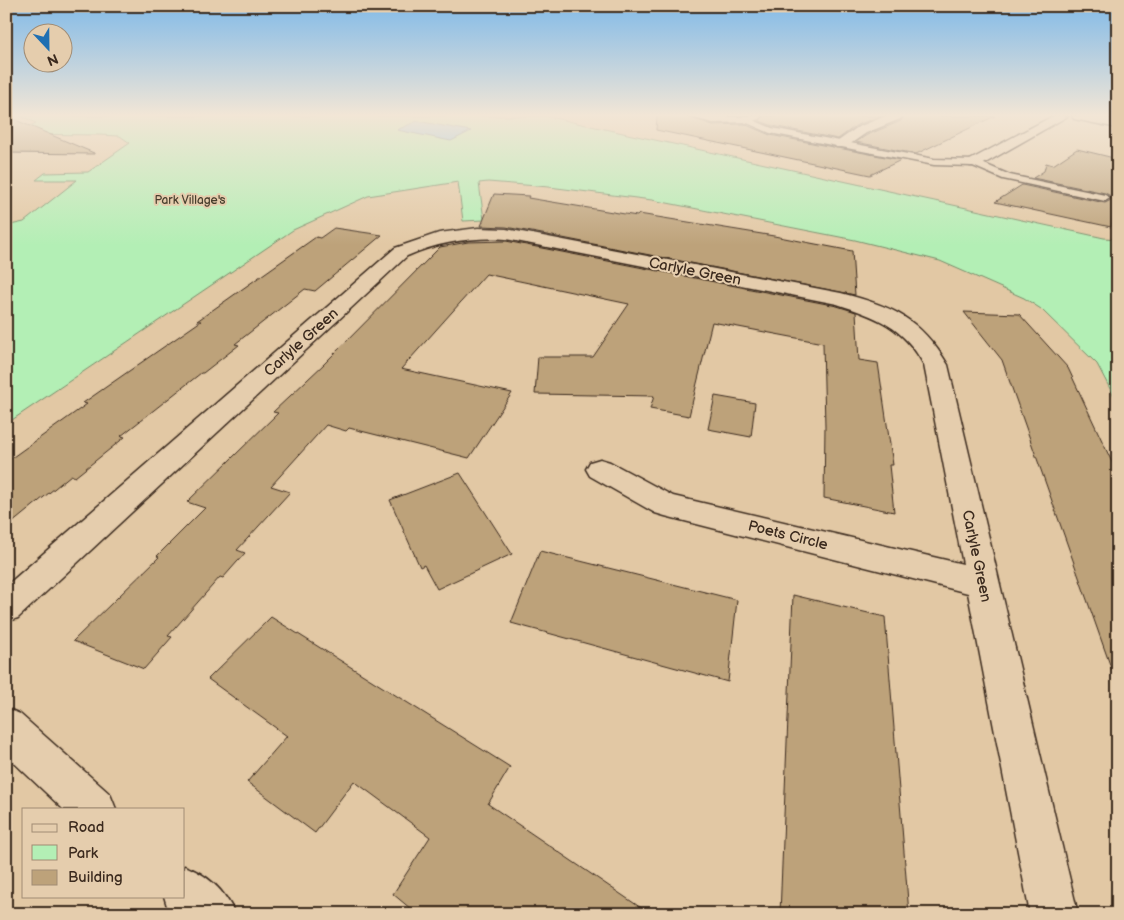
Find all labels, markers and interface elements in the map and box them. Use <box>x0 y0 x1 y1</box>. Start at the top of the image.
north arrow <box>22 22 72 72</box>
text: N <box>45 50 61 69</box>
park label: Park Village's <box>154 193 226 208</box>
street label: Carlyle Green <box>647 253 743 290</box>
street label: Carlyle Green <box>260 304 342 381</box>
street label: Carlyle Green <box>957 508 996 604</box>
street label: Poets Circle <box>746 516 830 555</box>
legend <box>22 808 185 898</box>
text: Road <box>68 818 104 837</box>
text: Park <box>68 844 99 863</box>
text: Building <box>68 868 123 887</box>

